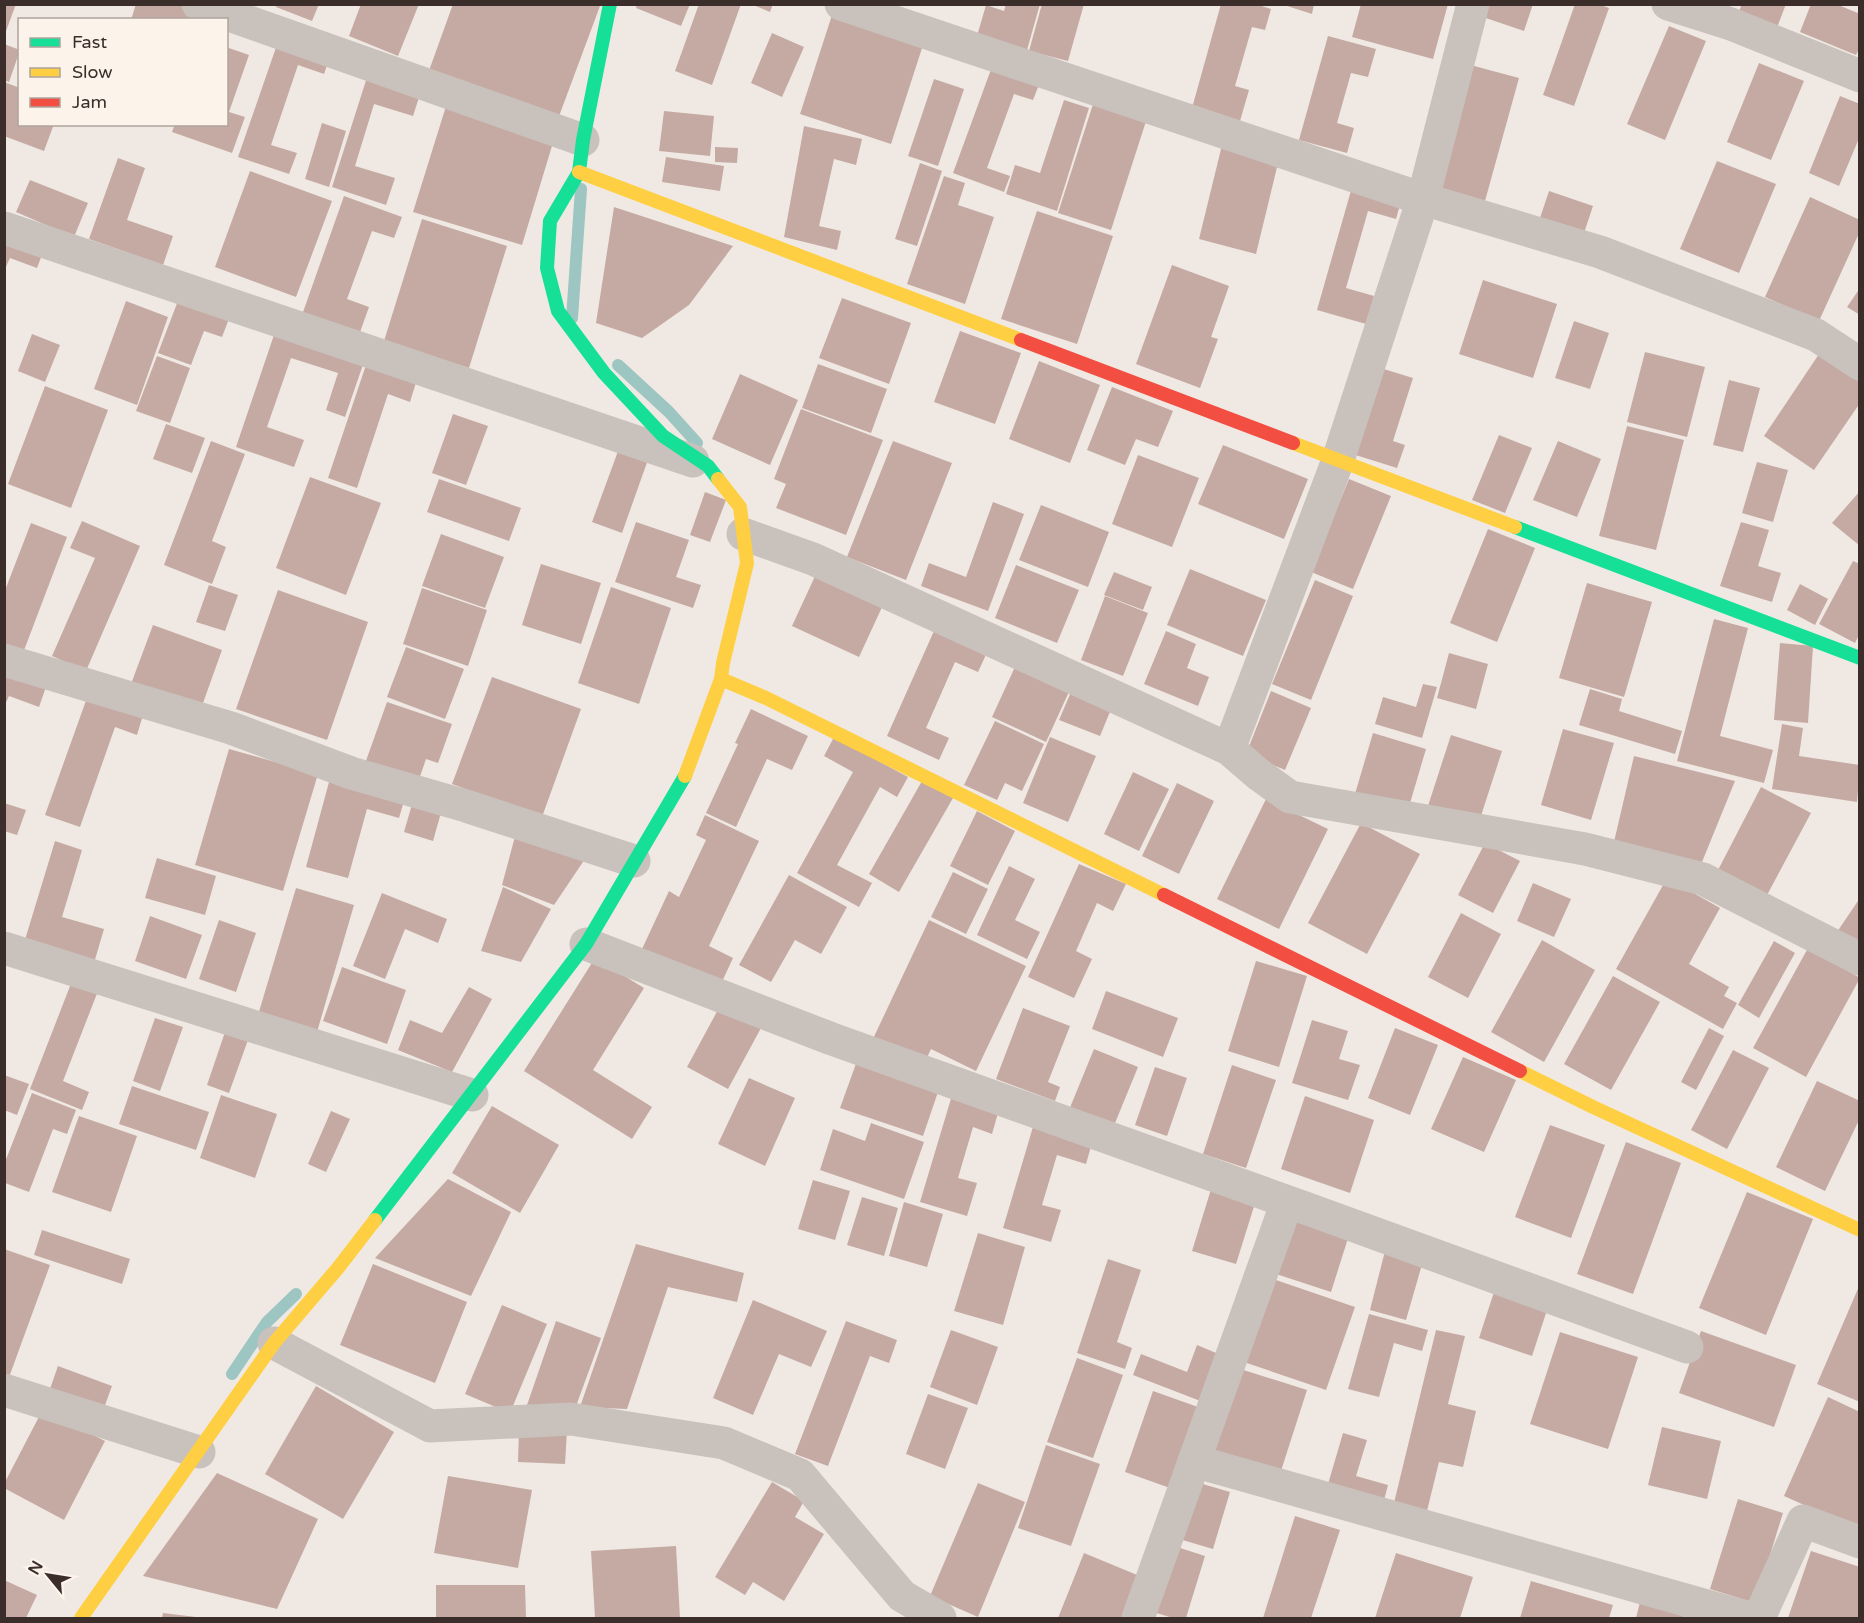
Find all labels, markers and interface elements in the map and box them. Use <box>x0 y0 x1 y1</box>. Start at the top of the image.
legend <box>18 18 228 126</box>
text: Fast <box>72 31 107 53</box>
text: Slow <box>72 61 113 83</box>
text: Jam <box>72 91 107 113</box>
north arrow <box>18 1545 78 1605</box>
text: N <box>24 1557 48 1579</box>

